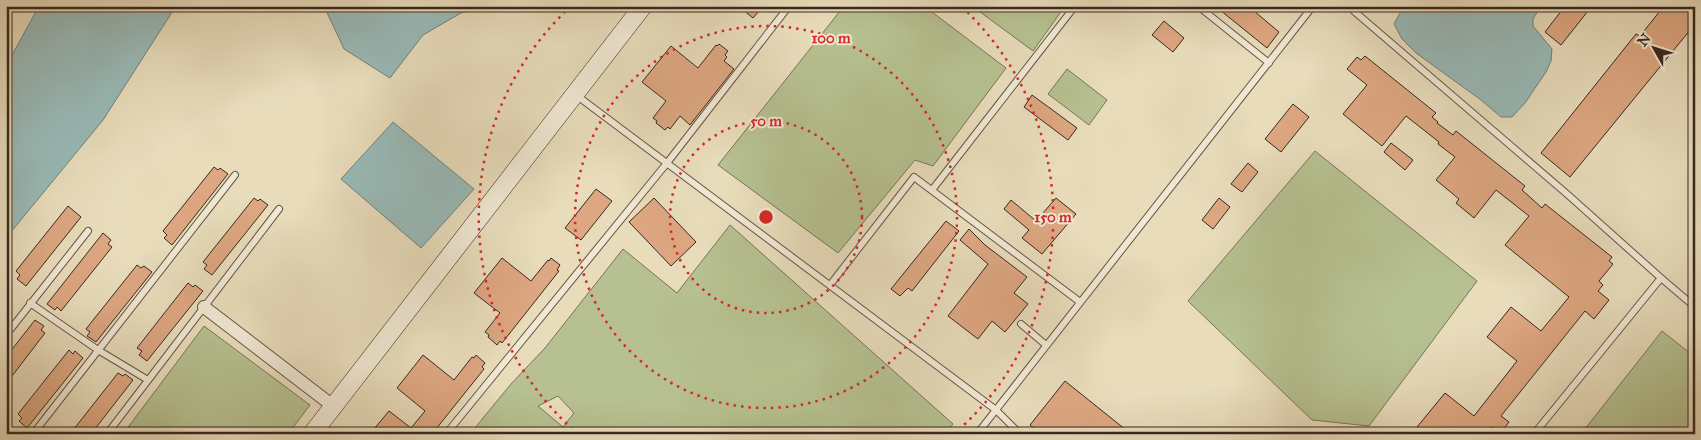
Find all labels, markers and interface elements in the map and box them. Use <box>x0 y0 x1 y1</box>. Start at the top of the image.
north arrow <box>1628 22 1678 72</box>
text: 100 m <box>811 29 851 47</box>
text: N <box>1634 30 1655 50</box>
text: 50 m <box>750 112 782 130</box>
centre of rings <box>757 208 775 226</box>
text: 150 m <box>1034 208 1072 226</box>

